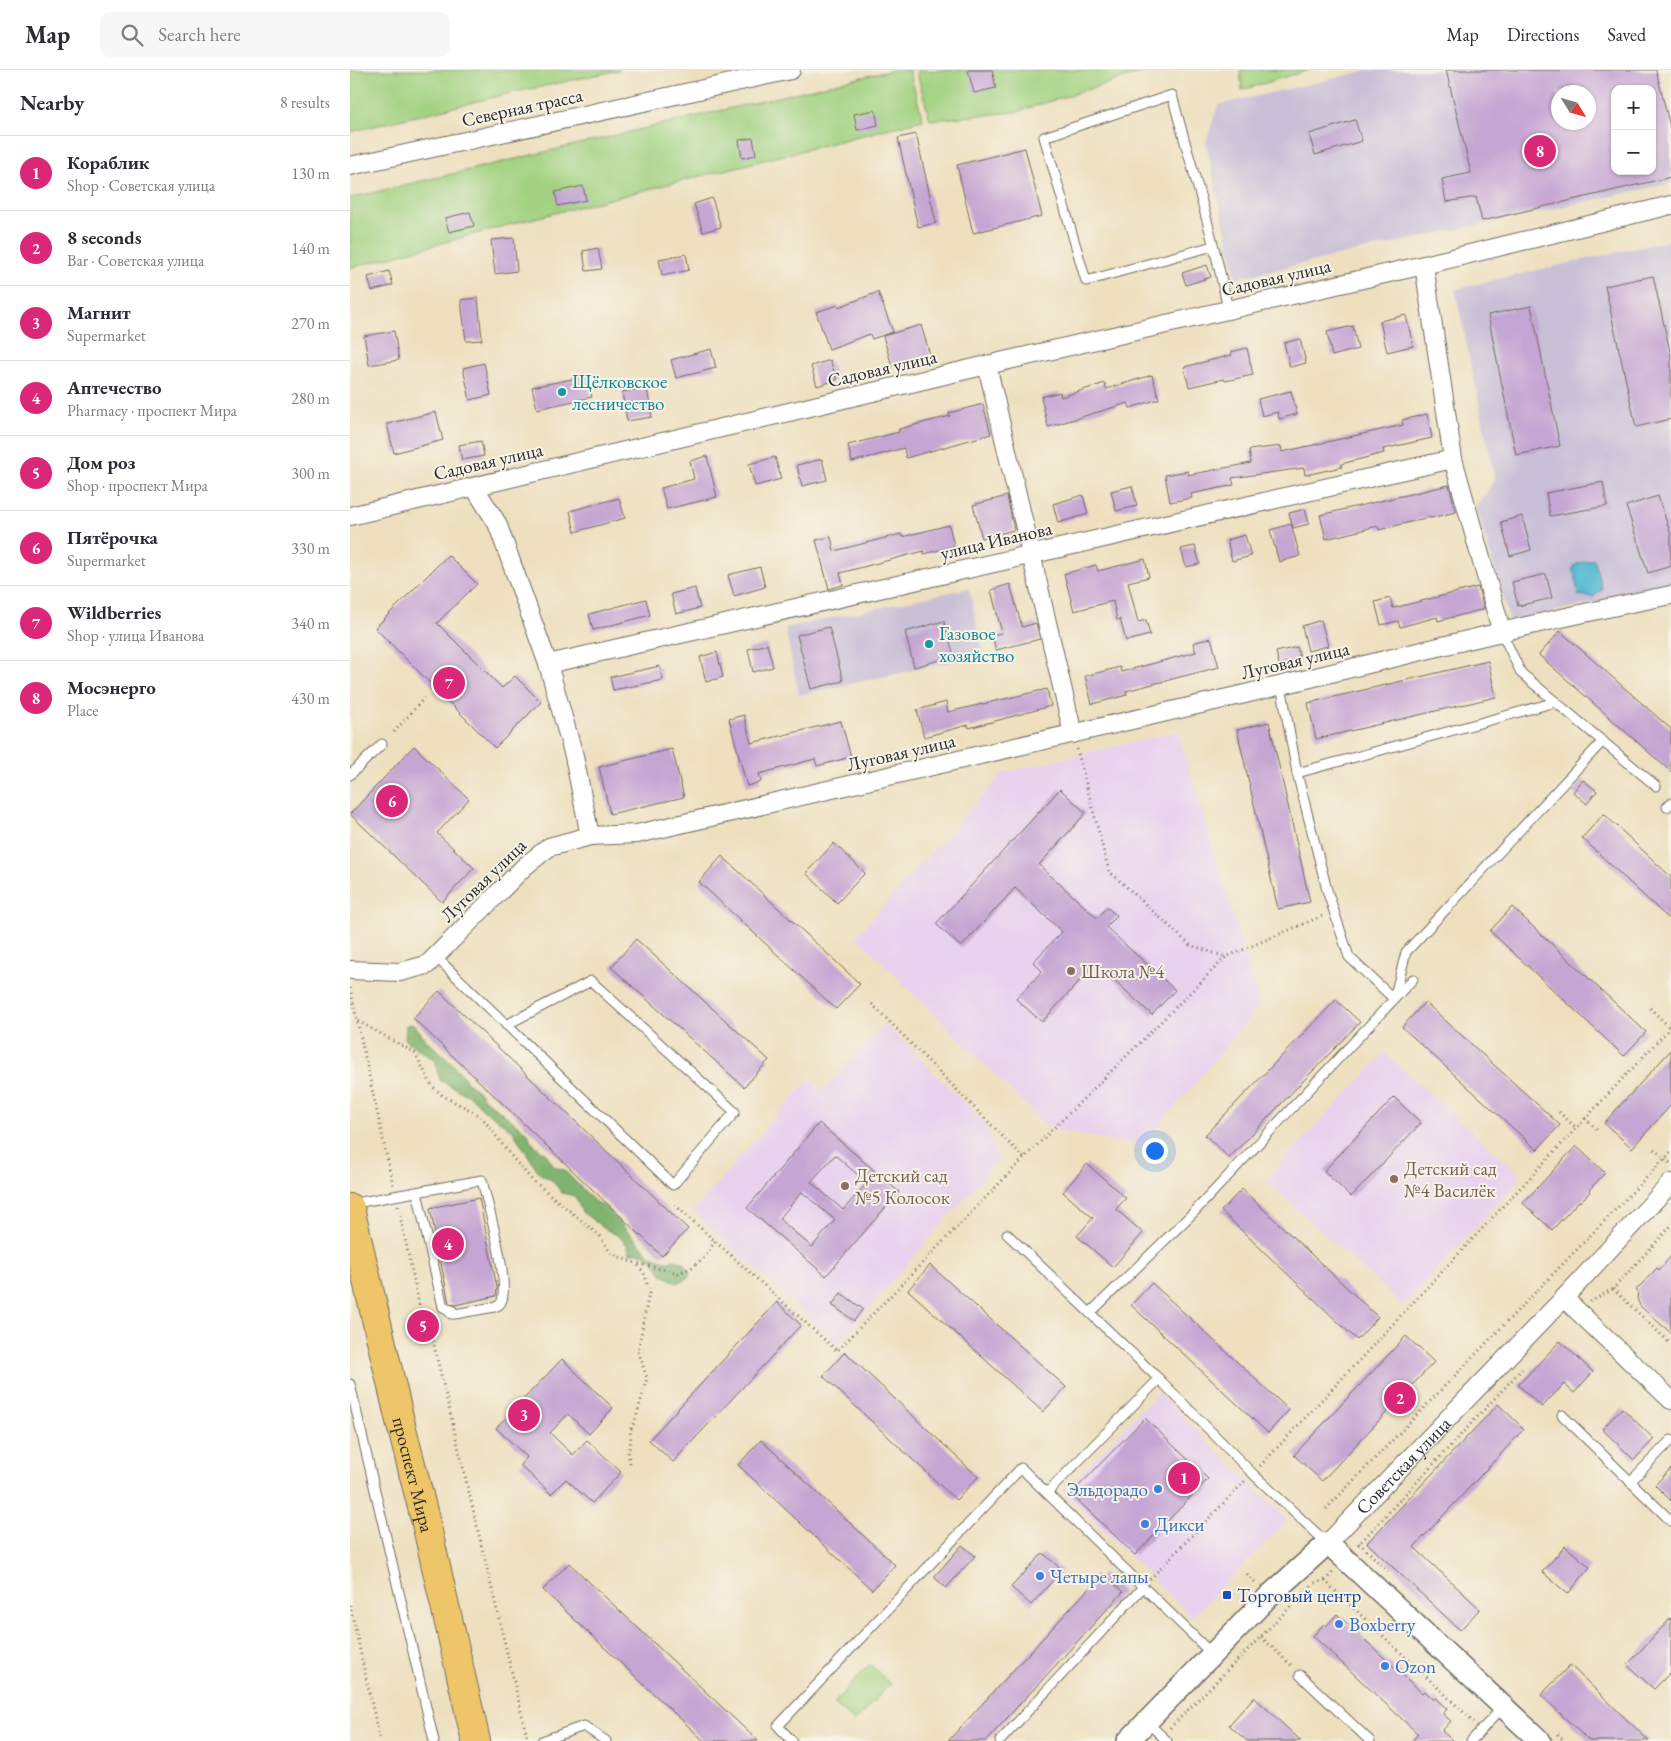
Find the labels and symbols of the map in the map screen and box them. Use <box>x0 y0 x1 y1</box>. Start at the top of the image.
street label: Северная трасса <box>459 82 585 133</box>
north arrow <box>1551 85 1596 130</box>
pin: 8 <box>1524 132 1556 170</box>
street label: Садовая улица <box>1219 253 1334 302</box>
street label: Садовая улица <box>825 344 940 393</box>
place label: Щёлковское лесничество <box>572 369 667 416</box>
marker: Щёлковское лесничество <box>556 386 568 398</box>
street label: Садовая улица <box>431 437 546 486</box>
street label: улица Иванова <box>938 515 1055 565</box>
place label: Газовое хозяйство <box>939 621 1015 668</box>
street label: Луговая улица <box>1239 636 1352 685</box>
marker: Газовое хозяйство <box>923 638 935 650</box>
pin: 7 <box>433 664 465 702</box>
street label: Луговая улица <box>845 728 958 777</box>
pin: 6 <box>376 782 408 820</box>
street label: Луговая улица <box>435 833 532 928</box>
place label: Школа №4 <box>1081 959 1165 984</box>
marker: Школа №4 <box>1065 965 1077 977</box>
your location <box>1142 1138 1168 1164</box>
place label: Детский сад №4 Василёк <box>1404 1156 1497 1203</box>
place label: Детский сад №5 Колосок <box>855 1163 950 1210</box>
marker: Детский сад №4 Василёк <box>1388 1173 1400 1185</box>
marker: Детский сад №5 Колосок <box>839 1180 851 1192</box>
pin: 4 <box>432 1225 464 1263</box>
pin: 5 <box>407 1307 439 1345</box>
pin: 2 <box>1384 1379 1416 1417</box>
pin: 3 <box>508 1396 540 1434</box>
street label: Советская улица <box>1350 1411 1457 1520</box>
street label: проспект Мира <box>386 1414 440 1535</box>
pin: 1 <box>1168 1459 1200 1497</box>
place label: Эльдорадо <box>1066 1477 1148 1502</box>
marker: Эльдорадо <box>1152 1483 1164 1495</box>
place label: Дикси <box>1155 1512 1205 1537</box>
marker: Дикси <box>1139 1518 1151 1530</box>
place label: Четыре лапы <box>1050 1564 1149 1589</box>
marker: Четыре лапы <box>1034 1570 1046 1582</box>
place label: Торговый центр <box>1237 1583 1361 1608</box>
marker: Торговый центр <box>1221 1589 1233 1601</box>
place label: Boxberry <box>1349 1612 1416 1637</box>
marker: Boxberry <box>1333 1618 1345 1630</box>
place label: Ozon <box>1395 1654 1436 1679</box>
marker: Ozon <box>1379 1660 1391 1672</box>

